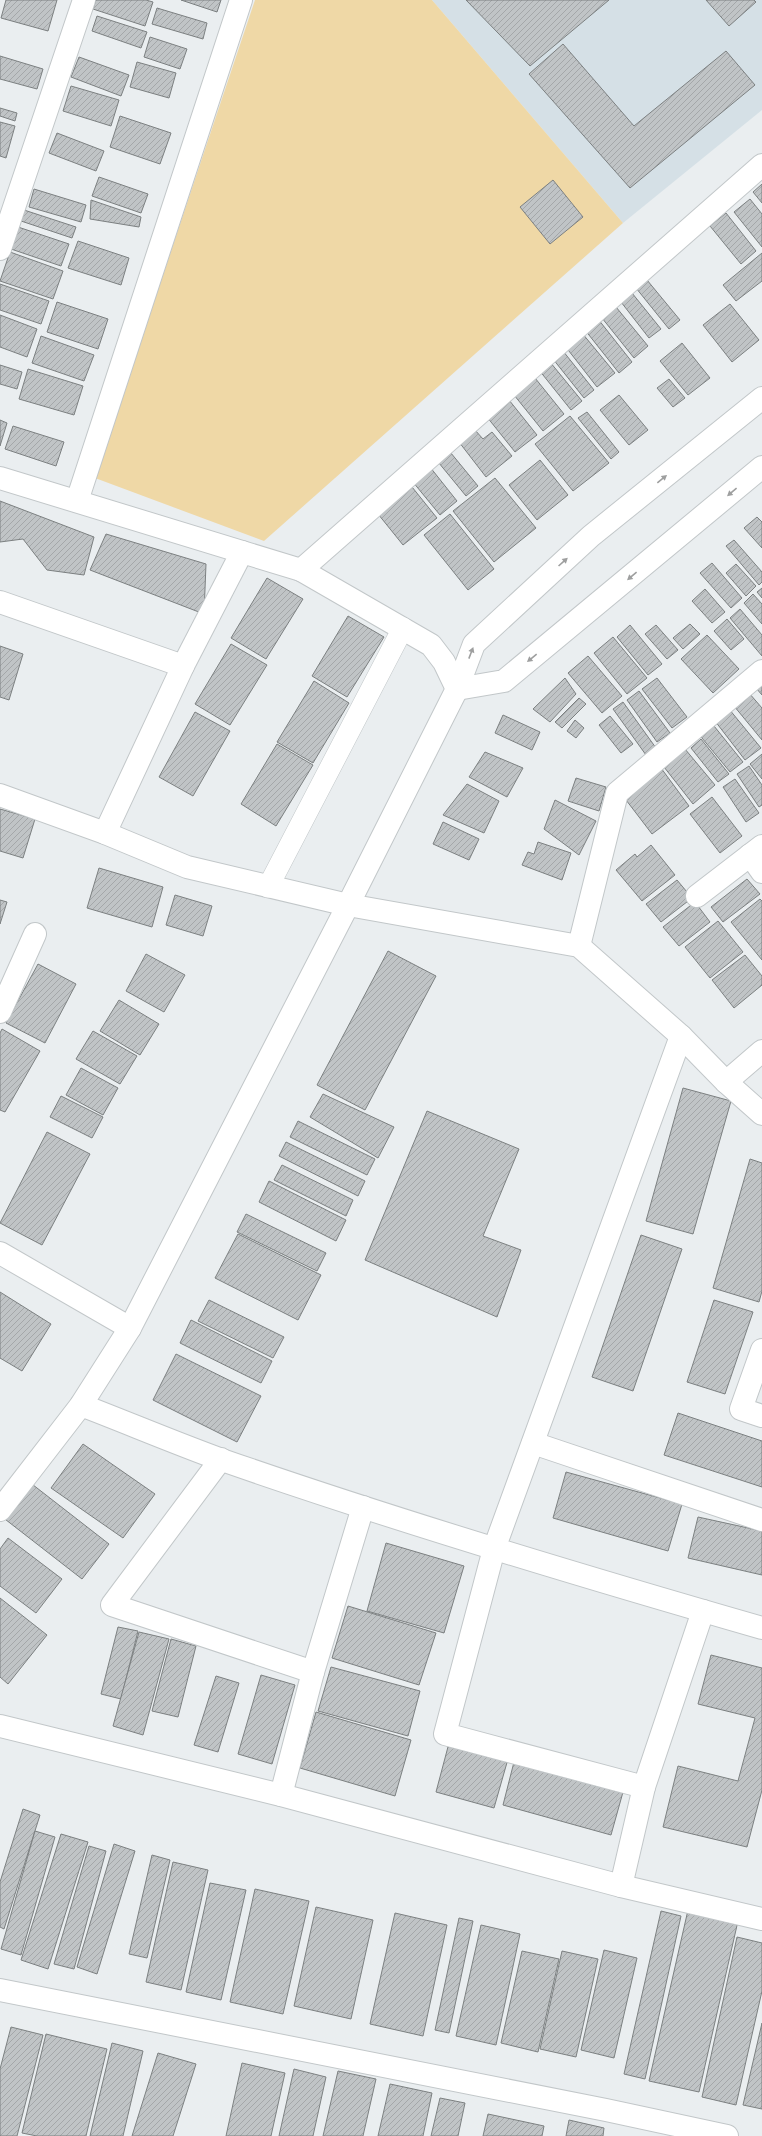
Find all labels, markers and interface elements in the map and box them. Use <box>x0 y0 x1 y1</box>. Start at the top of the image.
one-way arrow <box>657 474 668 483</box>
one-way arrow <box>727 488 737 497</box>
one-way arrow <box>558 558 568 567</box>
one-way arrow <box>627 571 638 580</box>
one-way arrow <box>468 646 474 658</box>
one-way arrow <box>527 654 537 663</box>

